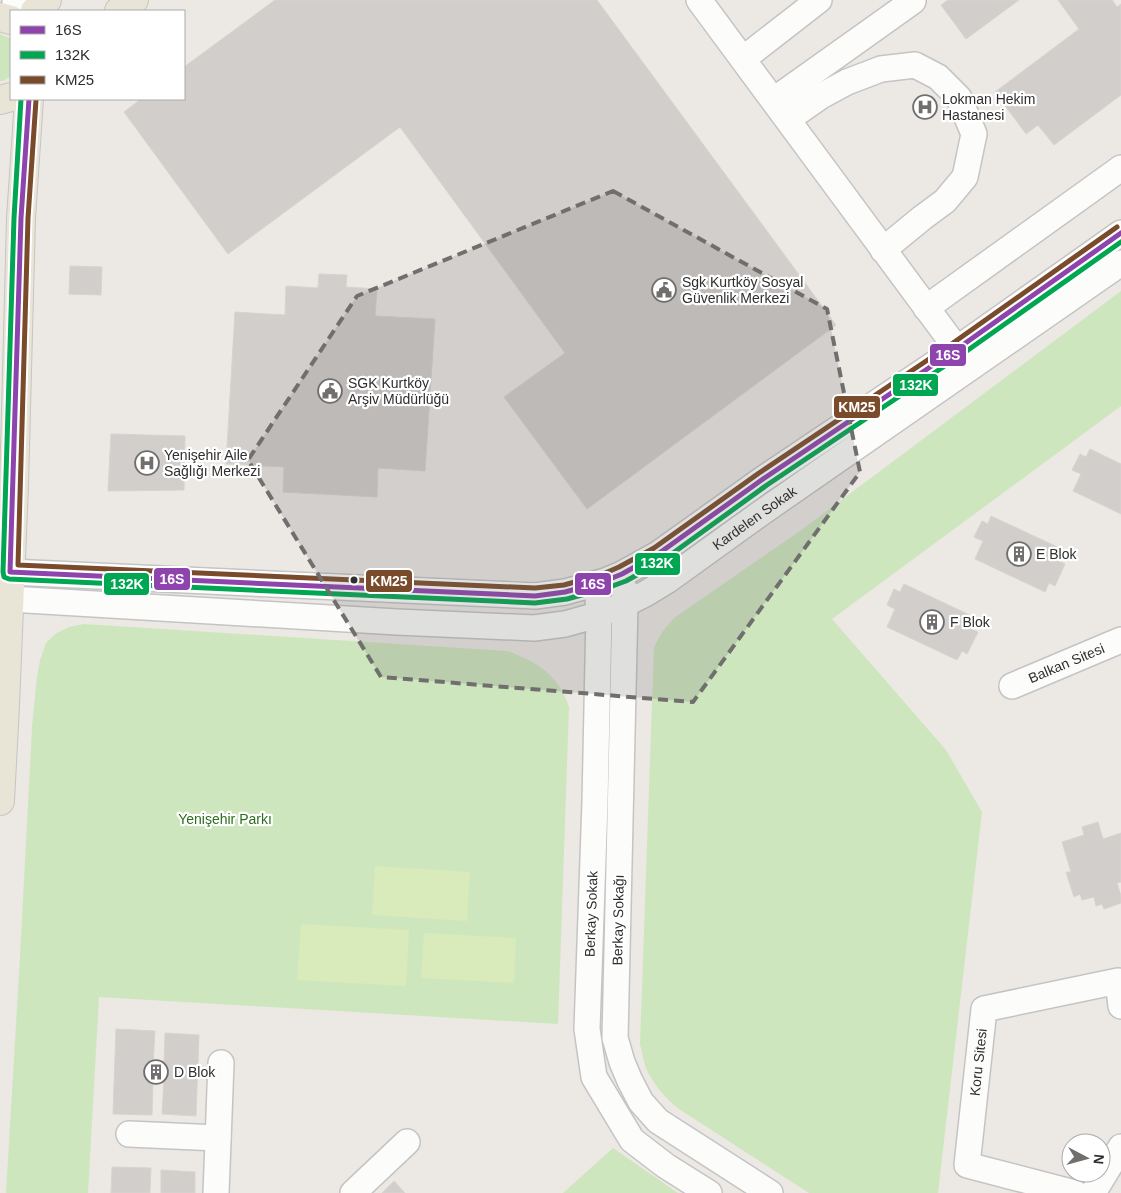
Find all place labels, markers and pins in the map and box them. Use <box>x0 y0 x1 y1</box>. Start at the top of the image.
place label: Lokman Hekim Hastanesi <box>942 91 1035 123</box>
hospital icon: Lokman Hekim Hastanesi <box>912 94 938 120</box>
place label: Sgk Kurtköy Sosyal Güvenlik Merkezi <box>682 274 803 306</box>
public building icon: Sgk Kurtköy Sosyal Güvenlik Merkezi <box>651 277 677 303</box>
place label: SGK Kurtköy Arşiv Müdürlüğü <box>348 375 449 407</box>
public building icon: SGK Kurtköy Arşiv Müdürlüğü <box>317 378 343 404</box>
place label: Yenişehir Aile Sağlığı Merkezi <box>164 447 260 479</box>
hospital icon: Yenişehir Aile Sağlığı Merkezi <box>134 450 160 476</box>
building icon: E Blok <box>1006 541 1032 567</box>
place label: E Blok <box>1036 546 1077 562</box>
unlabelled marker <box>349 575 359 585</box>
building icon: F Blok <box>919 609 945 635</box>
place label: F Blok <box>950 614 991 630</box>
building icon: D Blok <box>143 1059 169 1085</box>
place label: D Blok <box>174 1064 216 1080</box>

